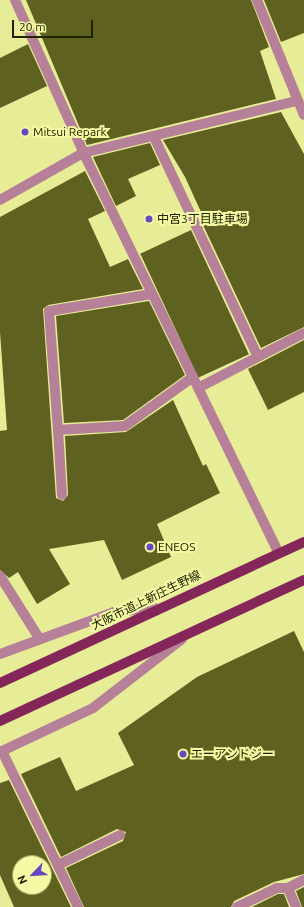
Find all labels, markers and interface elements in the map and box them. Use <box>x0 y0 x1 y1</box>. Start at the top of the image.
scale bar <box>14 12 95 38</box>
text: 20 m <box>19 20 46 33</box>
place label: Mitsui Repark <box>33 125 107 139</box>
marker: Mitsui Repark <box>20 127 30 137</box>
place label: 中宮3丁目駐車場 <box>157 212 248 226</box>
marker: 中宮3丁目駐車場 <box>144 214 154 224</box>
place label: ENEOS <box>158 540 195 554</box>
marker: ENEOS <box>145 542 155 552</box>
street label: 大阪市道上新庄生野線 <box>89 567 203 633</box>
place label: エーアンドジー <box>191 747 275 761</box>
marker: エーアンドジー <box>178 749 188 759</box>
north arrow <box>12 855 52 895</box>
text: N <box>15 873 29 886</box>

